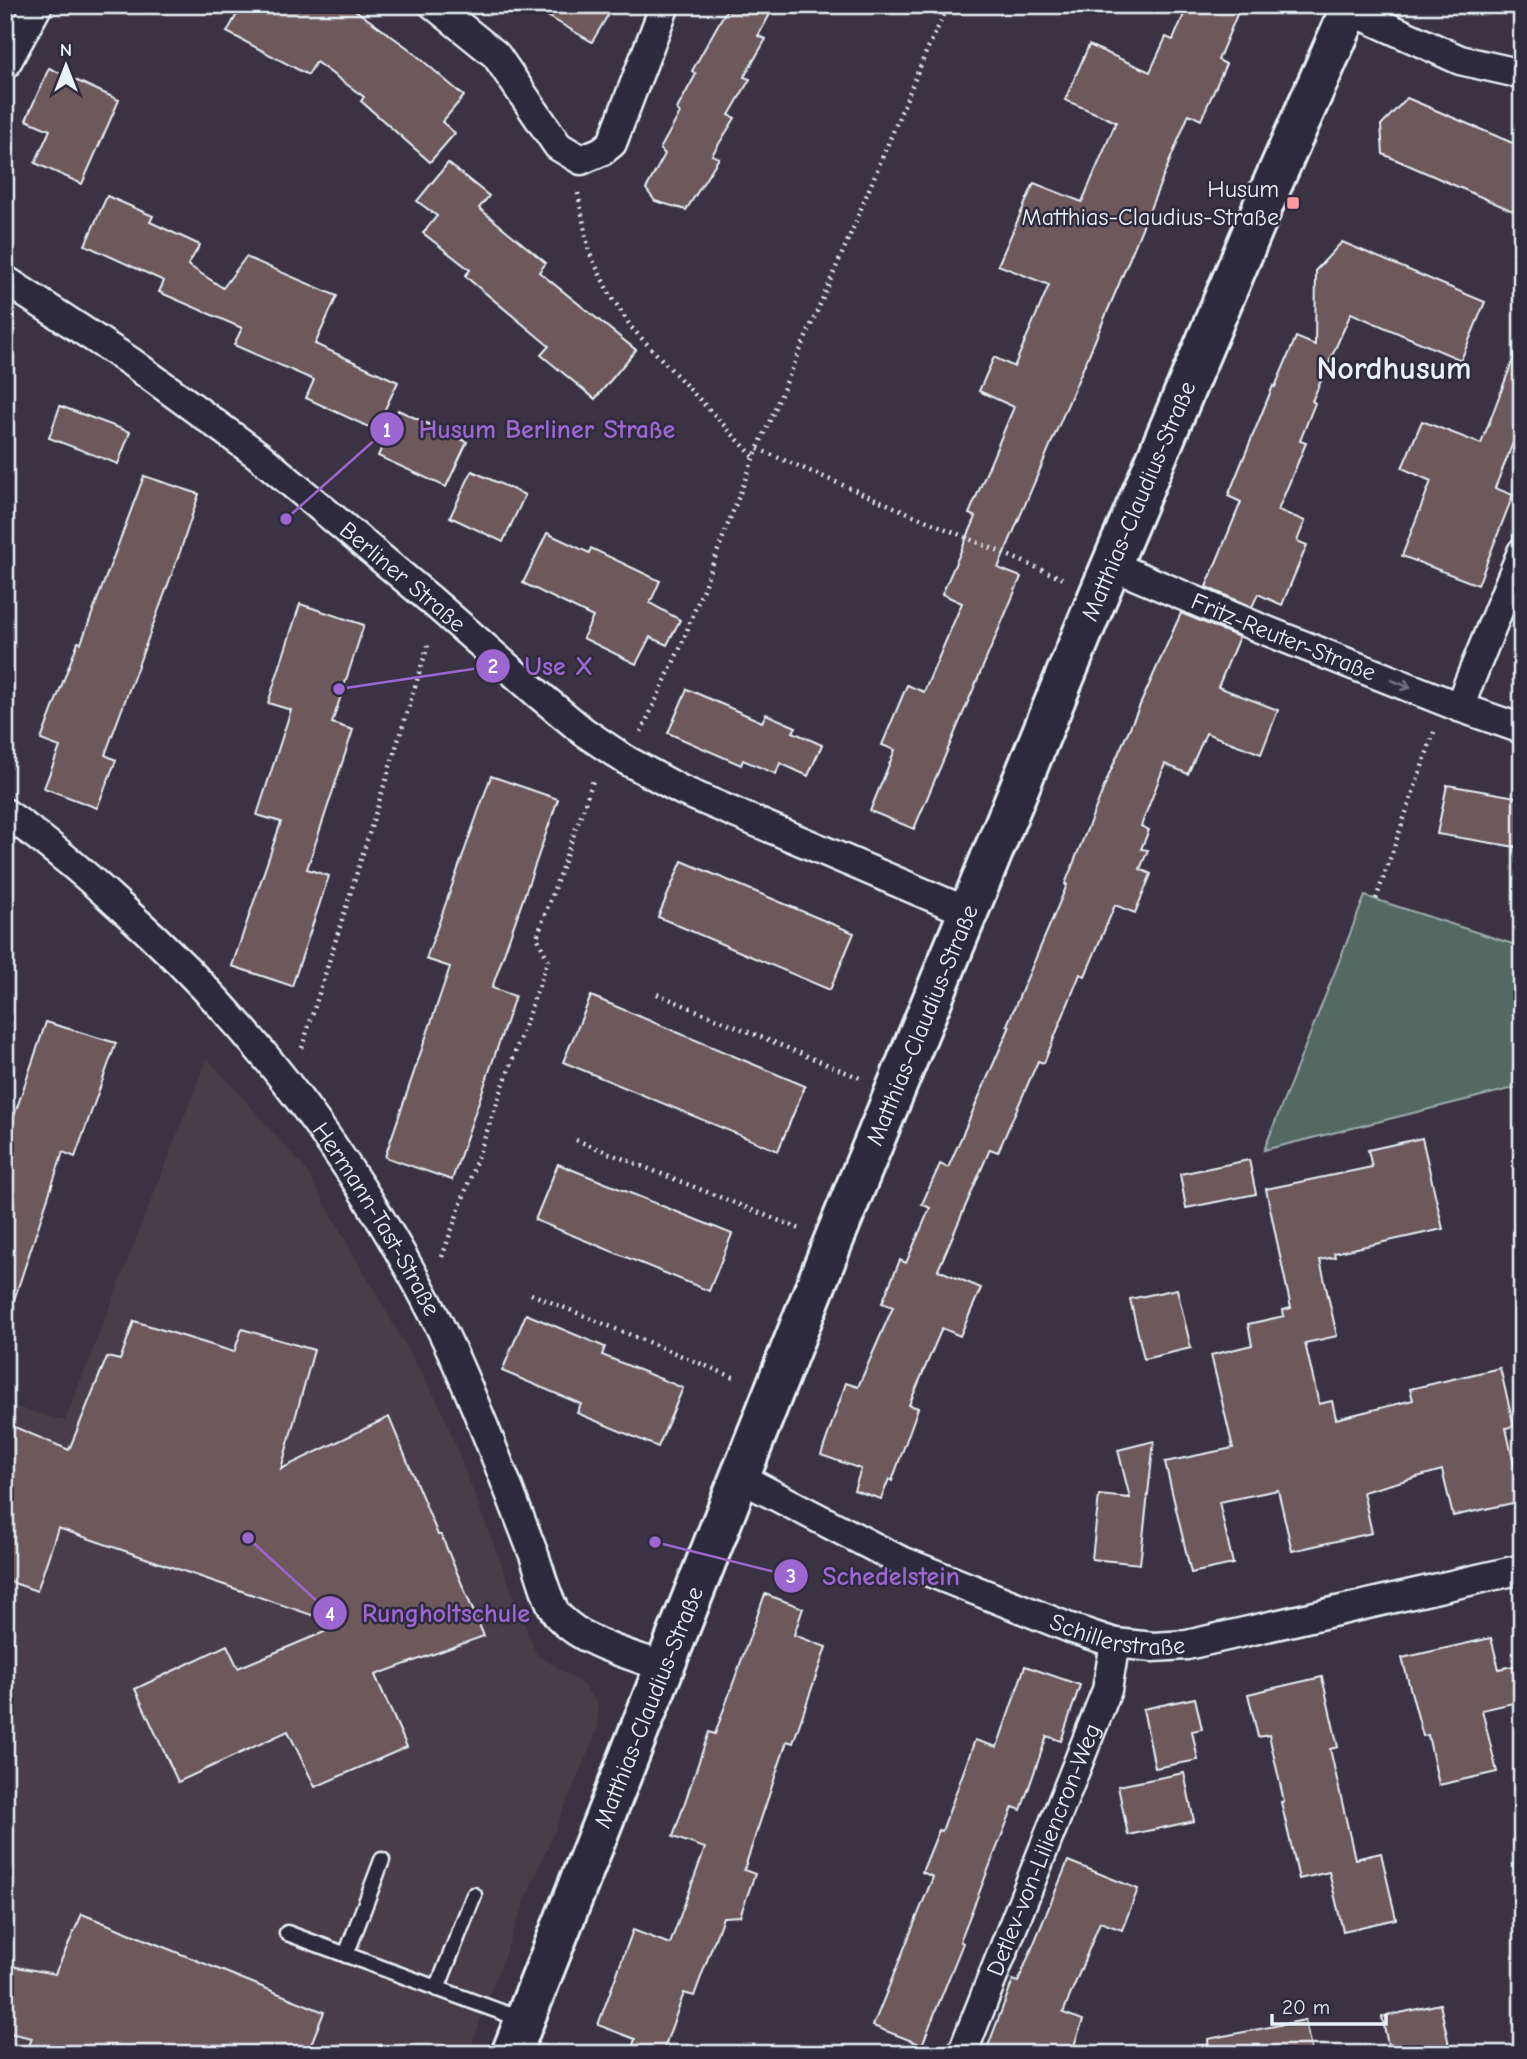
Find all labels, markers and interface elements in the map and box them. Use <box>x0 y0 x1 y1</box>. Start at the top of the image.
north arrow <box>32 32 102 102</box>
text: N <box>60 39 72 61</box>
place label: Husum Matthias-Claudius-Straße <box>1022 175 1279 231</box>
marker: Husum Matthias-Claudius-Straße <box>1285 195 1301 211</box>
district label: Nordhusum <box>1316 350 1472 387</box>
street label: Matthias-Claudius-Straße <box>1075 377 1201 625</box>
callout: Husum Berliner Straße <box>369 406 689 453</box>
text: Husum Berliner Straße <box>419 415 676 445</box>
text: 1 <box>383 418 391 442</box>
street label: Berliner Straße <box>334 516 472 638</box>
street label: Fritz-Reuter-Straße <box>1187 587 1380 687</box>
callout: Use X <box>476 643 608 690</box>
text: Use X <box>525 652 593 682</box>
text: 2 <box>488 654 498 678</box>
one-way arrow <box>1389 678 1411 691</box>
street label: Matthias-Claudius-Straße <box>860 901 984 1150</box>
street label: Hermann-Tast-Straße <box>307 1117 446 1320</box>
callout: Schedelstein <box>774 1553 974 1600</box>
text: Schedelstein <box>822 1562 960 1592</box>
text: 3 <box>786 1564 796 1588</box>
street label: Matthias-Claudius-Straße <box>588 1582 709 1832</box>
callout: Rungholtschule <box>312 1590 544 1637</box>
text: Rungholtschule <box>362 1599 530 1629</box>
text: 4 <box>325 1602 335 1626</box>
street label: Schillerstraße <box>1046 1607 1186 1661</box>
street label: Detlev-von-Liliencron-Weg <box>981 1719 1106 1980</box>
scale bar <box>1272 1982 1385 2026</box>
text: 20 m <box>1282 1995 1330 2019</box>

